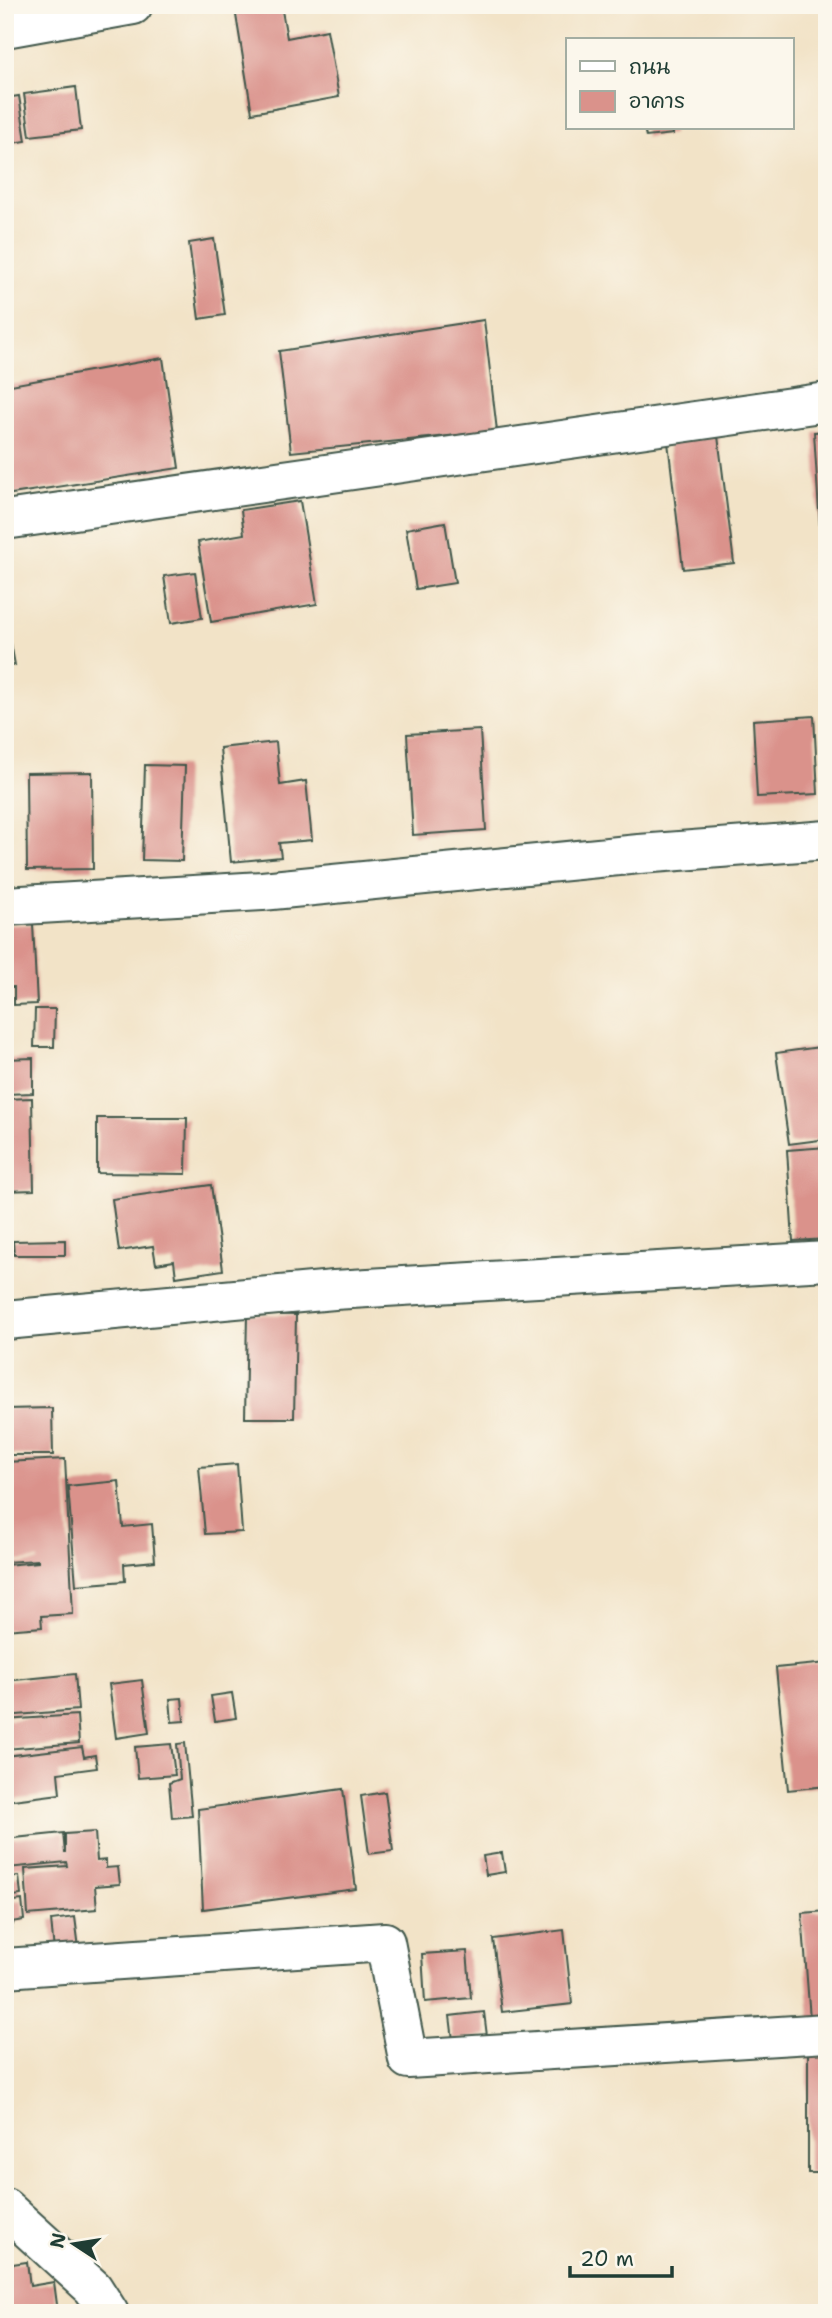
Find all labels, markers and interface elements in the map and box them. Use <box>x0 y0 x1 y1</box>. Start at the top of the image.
legend <box>566 38 794 130</box>
text: ถนน <box>629 53 670 81</box>
text: อาคาร <box>629 87 685 115</box>
north arrow <box>38 2210 108 2280</box>
text: N <box>44 2231 72 2251</box>
scale bar <box>570 2234 671 2278</box>
text: 20 m <box>580 2245 634 2273</box>

